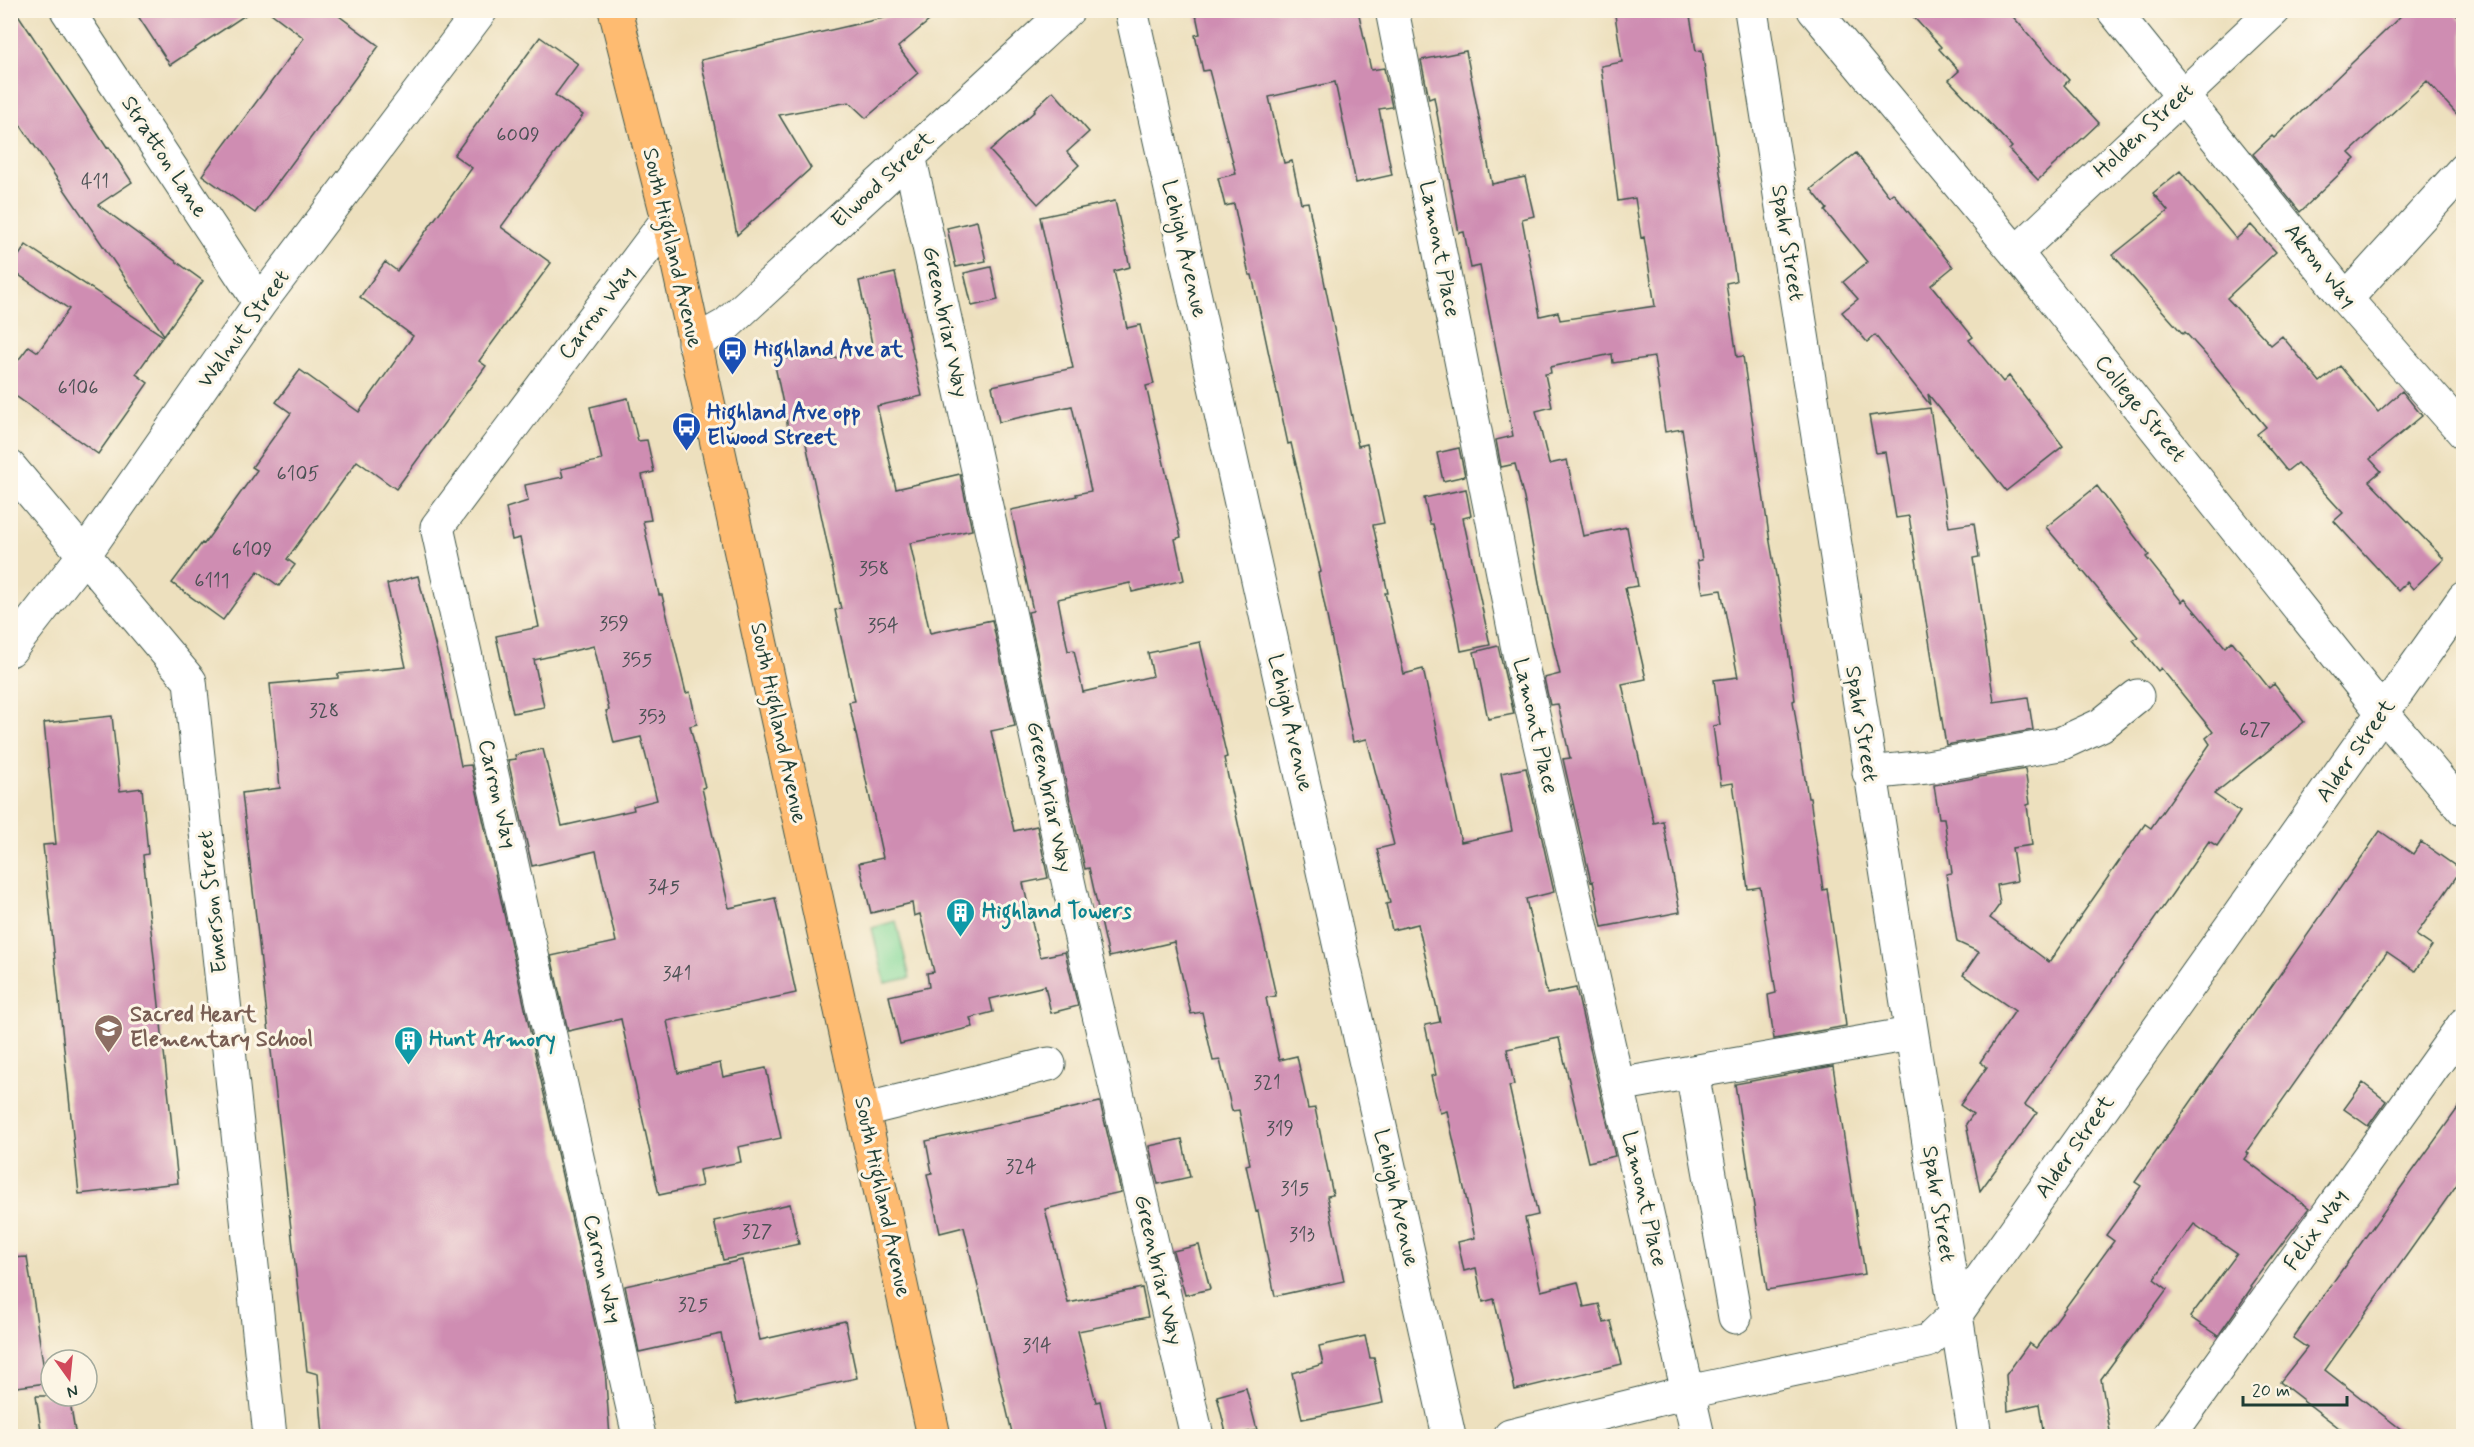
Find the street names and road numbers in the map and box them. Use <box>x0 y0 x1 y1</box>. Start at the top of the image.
street label: Holden Street <box>2088 77 2200 185</box>
street label: Stratton Lane <box>114 91 214 223</box>
street label: Elwood Street <box>826 125 940 235</box>
street label: South Highland Avenue <box>632 145 709 351</box>
street label: Lehigh Avenue <box>1152 177 1213 321</box>
street label: Lamont Place <box>1412 179 1466 319</box>
street label: Spahr Street <box>1764 183 1810 303</box>
street label: Akron Way <box>2278 218 2362 314</box>
street label: Greenbriar Way <box>915 244 975 400</box>
street label: Carron Way <box>552 260 642 366</box>
street label: Walnut Street <box>192 264 296 394</box>
street label: College Street <box>2087 349 2192 469</box>
street label: South Highland Avenue <box>740 620 813 827</box>
street label: Lehigh Avenue <box>1258 651 1319 795</box>
street label: Lamont Place <box>1506 656 1564 796</box>
street label: Spahr Street <box>1838 664 1884 784</box>
street label: Alder Street <box>2310 694 2402 808</box>
street label: Greenbriar Way <box>1019 719 1079 875</box>
street label: Carron Way <box>471 737 523 851</box>
street label: Emerson Street <box>192 829 234 975</box>
street label: Alder Street <box>2029 1090 2121 1204</box>
street label: South Highland Avenue <box>844 1094 917 1301</box>
street label: Lehigh Avenue <box>1364 1126 1425 1270</box>
street label: Lamont Place <box>1615 1129 1673 1269</box>
street label: Spahr Street <box>1915 1144 1961 1264</box>
street label: Felix Way <box>2278 1184 2354 1276</box>
street label: Greenbriar Way <box>1127 1192 1189 1348</box>
street label: Carron Way <box>576 1212 628 1326</box>

